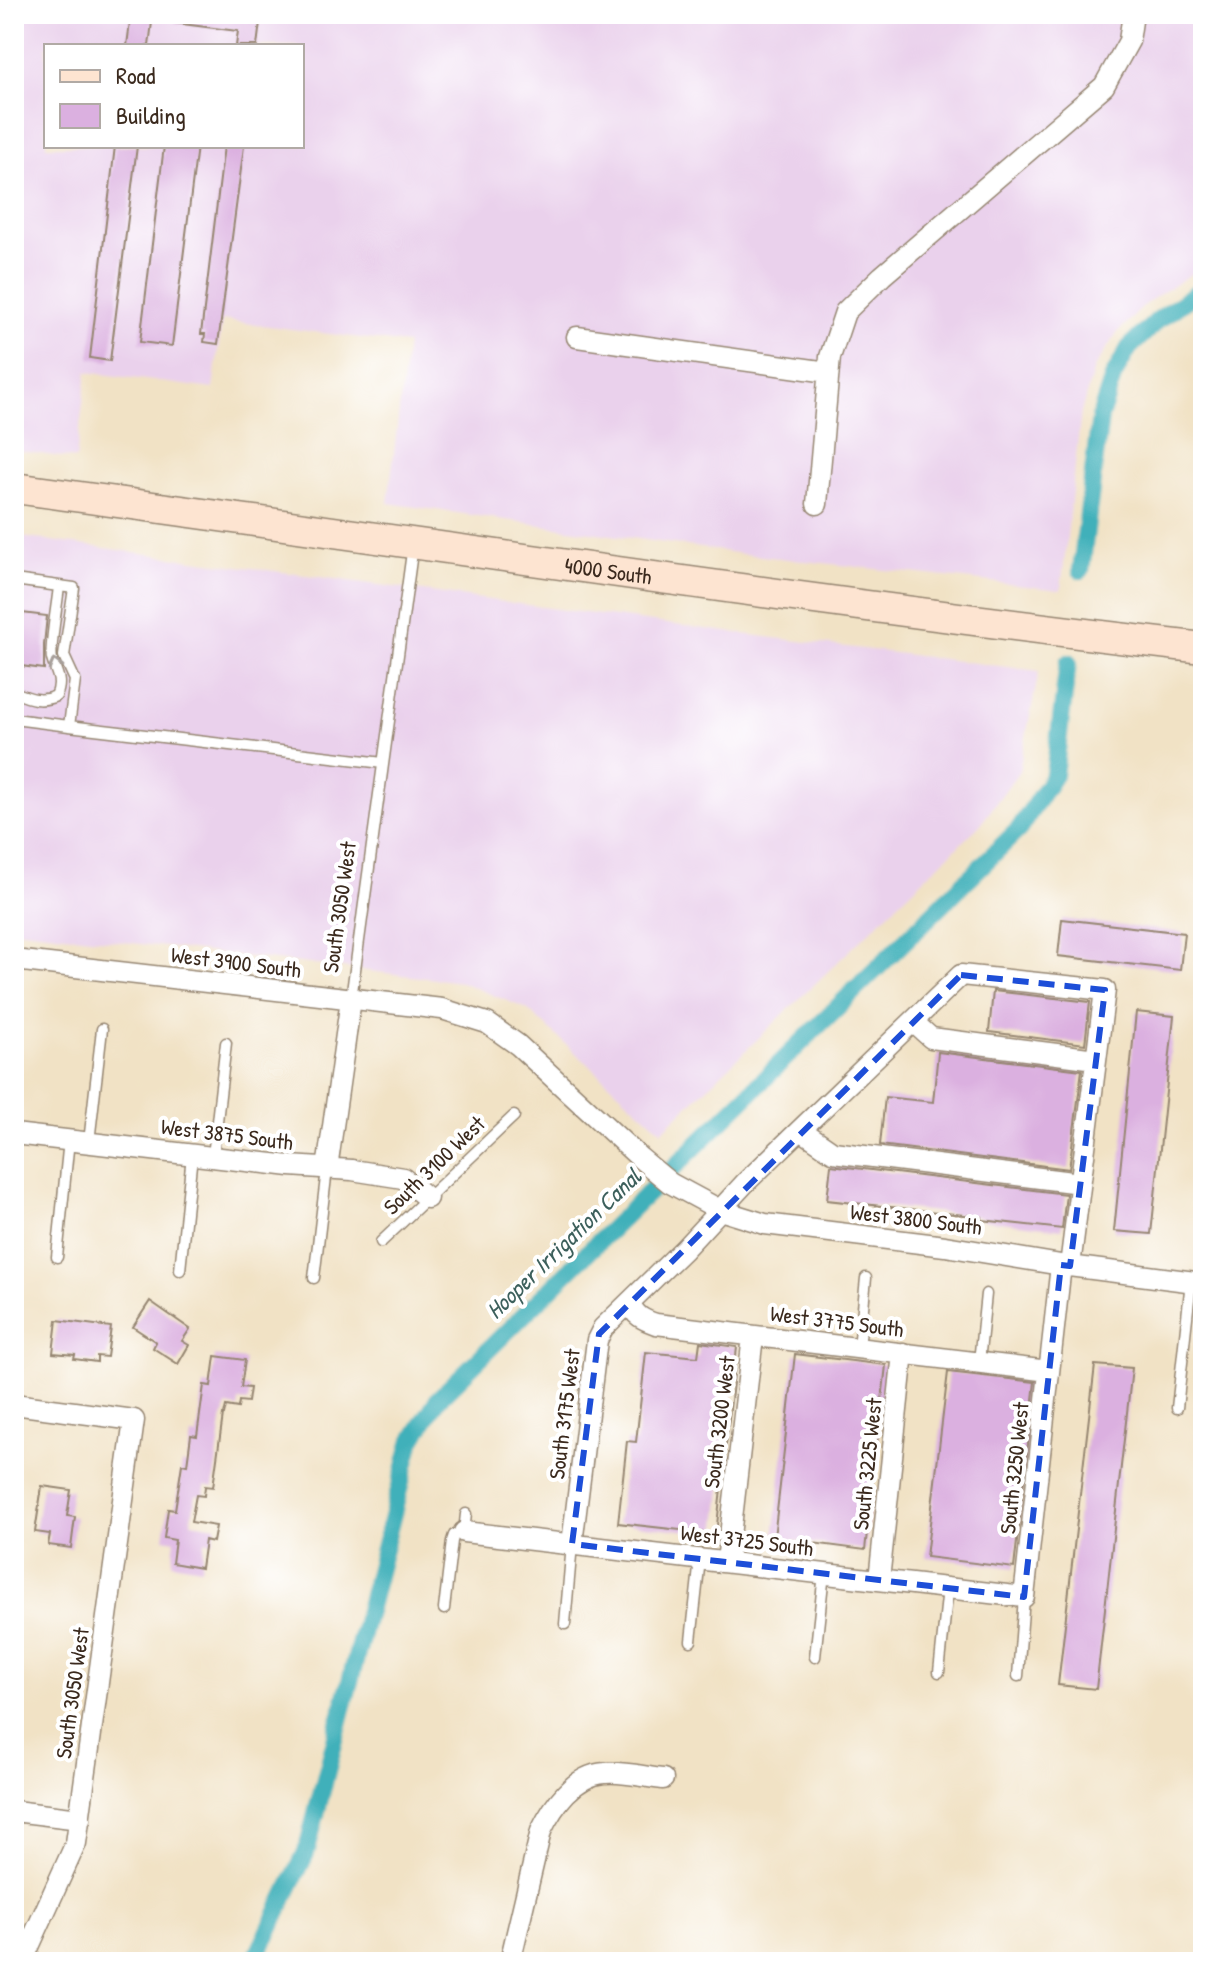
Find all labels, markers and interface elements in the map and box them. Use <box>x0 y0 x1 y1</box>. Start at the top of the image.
legend <box>44 44 304 148</box>
text: Road <box>116 59 155 91</box>
text: Building <box>116 99 186 131</box>
street label: 4000 South <box>563 550 654 592</box>
one-way arrow <box>47 658 64 671</box>
street label: South 3050 West <box>315 839 363 974</box>
street label: West 3900 South <box>169 939 303 985</box>
street label: South 3100 West <box>377 1109 492 1221</box>
street label: West 3875 South <box>159 1111 295 1157</box>
water label: Hooper Irrigation Canal <box>479 1160 649 1326</box>
street label: West 3800 South <box>849 1196 983 1242</box>
street label: West 3775 South <box>769 1298 905 1344</box>
street label: South 3175 West <box>541 1347 587 1481</box>
street label: South 3200 West <box>696 1354 742 1490</box>
street label: South 3225 West <box>845 1396 889 1532</box>
street label: South 3250 West <box>992 1400 1036 1535</box>
street label: West 3725 South <box>679 1517 815 1563</box>
street label: South 3050 West <box>48 1625 96 1760</box>

